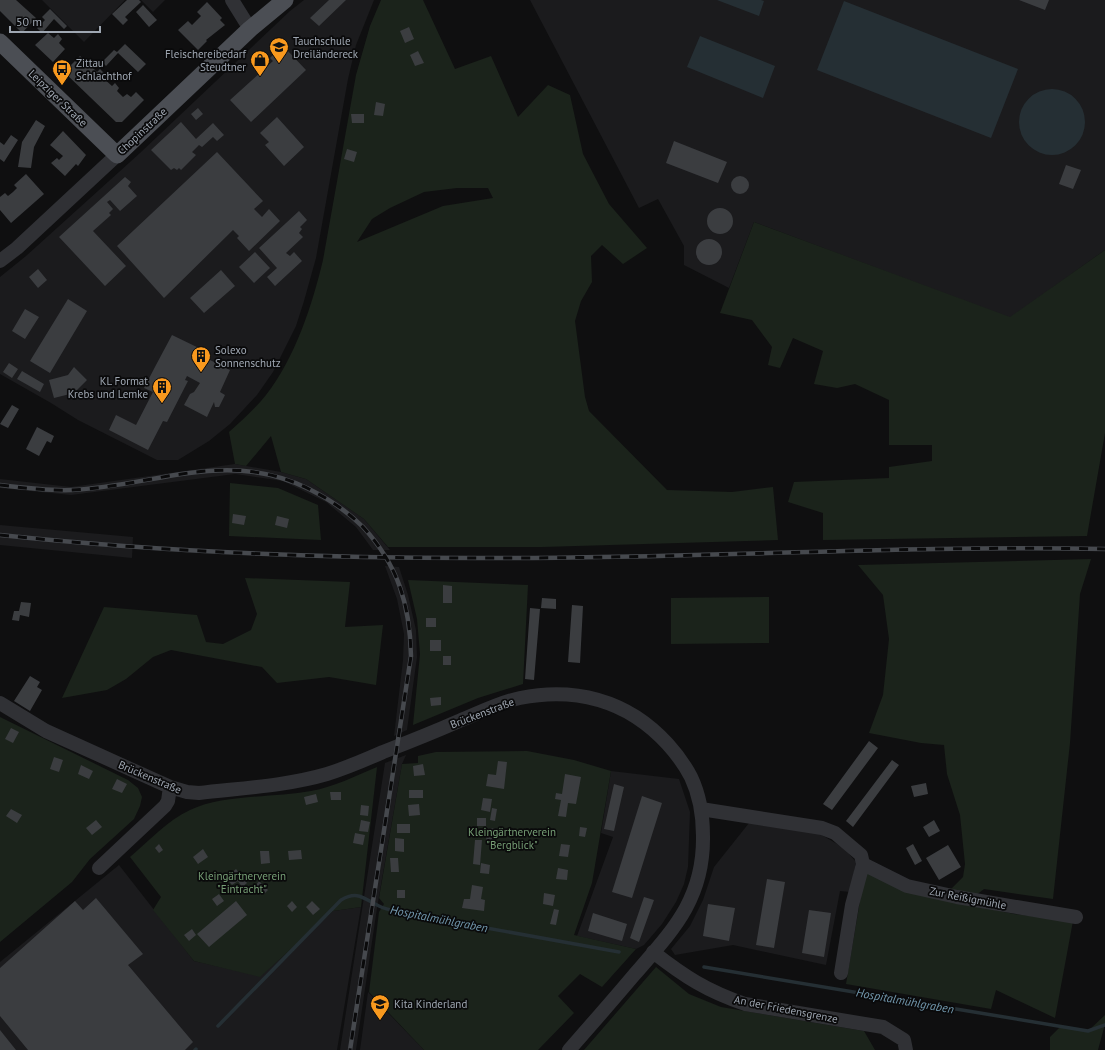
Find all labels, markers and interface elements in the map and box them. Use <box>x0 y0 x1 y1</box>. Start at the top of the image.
scale bar <box>10 8 100 34</box>
text: 50 m <box>16 14 42 29</box>
place label: Tauchschule Dreiländereck <box>293 34 359 61</box>
school or university icon: Tauchschule Dreiländereck <box>268 36 290 64</box>
place label: Fleischereibedarf Steudtner <box>165 47 246 74</box>
shop icon: Fleischereibedarf Steudtner <box>249 49 271 77</box>
place label: Zittau Schlachthof <box>76 56 132 83</box>
bus stop icon: Zittau Schlachthof <box>51 58 73 86</box>
street label: Leipziger Straße <box>26 66 91 130</box>
street label: Chopinstraße <box>114 104 170 158</box>
place label: Solexo Sonnenschutz <box>215 343 281 370</box>
building icon: Solexo Sonnenschutz <box>190 345 212 373</box>
place label: KL Format Krebs und Lemke <box>68 374 148 401</box>
building icon: KL Format Krebs und Lemke <box>151 376 173 404</box>
street label: Brückenstraße <box>448 694 516 732</box>
street label: Brückenstraße <box>116 757 184 797</box>
park label: Kleingärtnerverein "Bergblick" <box>468 825 556 852</box>
park label: Kleingärtnerverein "Eintracht" <box>198 869 286 896</box>
street label: Zur Reißigmühle <box>928 884 1008 912</box>
water label: Hospitalmühlgraben <box>389 902 489 935</box>
water label: Hospitalmühlgraben <box>855 985 955 1017</box>
street label: An der Friedensgrenze <box>733 992 839 1026</box>
school or university icon: Kita Kinderland <box>369 993 391 1021</box>
place label: Kita Kinderland <box>394 997 467 1011</box>

